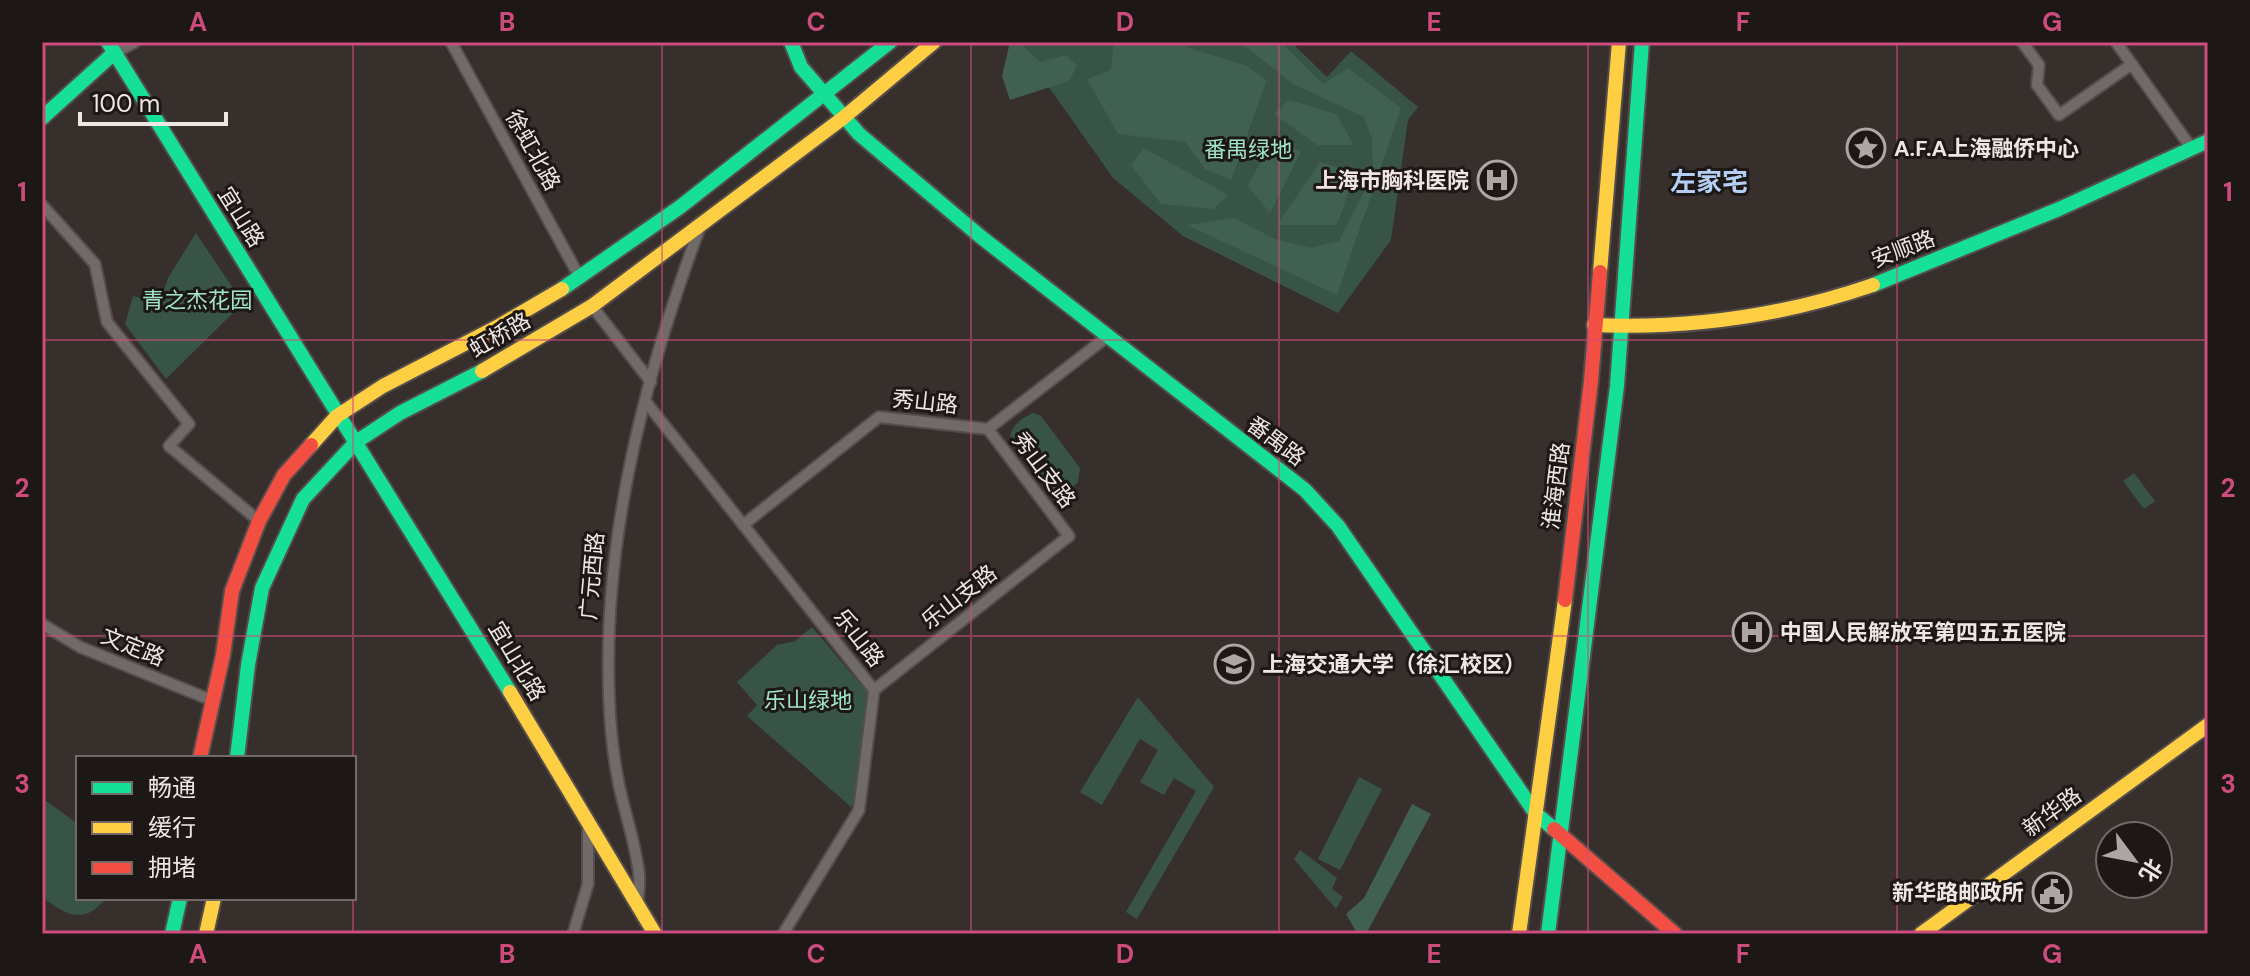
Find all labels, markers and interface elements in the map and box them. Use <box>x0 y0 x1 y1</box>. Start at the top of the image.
text: A <box>189 5 207 39</box>
text: B <box>499 5 515 39</box>
text: C <box>806 5 826 39</box>
text: D <box>1116 5 1134 39</box>
text: E <box>1426 5 1442 39</box>
text: F <box>1736 5 1750 39</box>
text: G <box>2042 5 2062 39</box>
scale bar <box>80 76 226 126</box>
text: 100 m <box>92 88 160 119</box>
street label: 徐虹北路 <box>499 104 567 196</box>
place icon: A.F.A上海融侨中心 <box>1845 127 1887 169</box>
place label: A.F.A上海融侨中心 <box>1894 134 2079 163</box>
park label: 番禺绿地 <box>1204 135 1292 164</box>
hospital icon: 上海市胸科医院 <box>1476 159 1518 201</box>
district label: 左家宅 <box>1670 165 1748 199</box>
place label: 上海市胸科医院 <box>1315 166 1469 195</box>
text: 1 <box>17 175 27 209</box>
text: 1 <box>2223 175 2233 209</box>
street label: 宜山路 <box>211 181 271 253</box>
street label: 安顺路 <box>1867 224 1939 274</box>
park label: 青之杰花园 <box>142 286 252 315</box>
street label: 虹桥路 <box>464 306 536 364</box>
street label: 秀山路 <box>891 384 959 420</box>
street label: 番禺路 <box>1241 410 1311 472</box>
street label: 秀山支路 <box>1006 426 1082 514</box>
street label: 淮海西路 <box>1536 441 1576 531</box>
text: 2 <box>14 471 30 505</box>
text: 2 <box>2220 471 2236 505</box>
street label: 广元西路 <box>574 531 610 621</box>
street label: 乐山支路 <box>915 558 1003 636</box>
street label: 乐山路 <box>827 603 891 673</box>
hospital icon: 中国人民解放军第四五五医院 <box>1731 611 1773 653</box>
street label: 宜山北路 <box>482 616 552 706</box>
place label: 中国人民解放军第四五五医院 <box>1780 618 2066 647</box>
street label: 文定路 <box>97 621 169 673</box>
school or university icon: 上海交通大学（徐汇校区） <box>1213 643 1255 685</box>
place label: 上海交通大学（徐汇校区） <box>1262 650 1526 679</box>
park label: 乐山绿地 <box>764 686 852 715</box>
legend <box>76 756 356 900</box>
text: 3 <box>14 767 30 801</box>
text: 3 <box>2220 767 2236 801</box>
text: 畅通 <box>148 772 196 803</box>
street label: 新华路 <box>2017 781 2087 843</box>
text: 缓行 <box>148 812 196 843</box>
north arrow <box>2094 820 2174 900</box>
text: 拥堵 <box>148 852 196 883</box>
text: 北 <box>2132 853 2169 887</box>
public building icon: 新华路邮政所 <box>2031 871 2073 913</box>
place label: 新华路邮政所 <box>1892 878 2024 907</box>
text: A <box>189 937 207 971</box>
text: B <box>499 937 515 971</box>
text: C <box>806 937 826 971</box>
text: D <box>1116 937 1134 971</box>
text: E <box>1426 937 1442 971</box>
text: F <box>1736 937 1750 971</box>
text: G <box>2042 937 2062 971</box>

